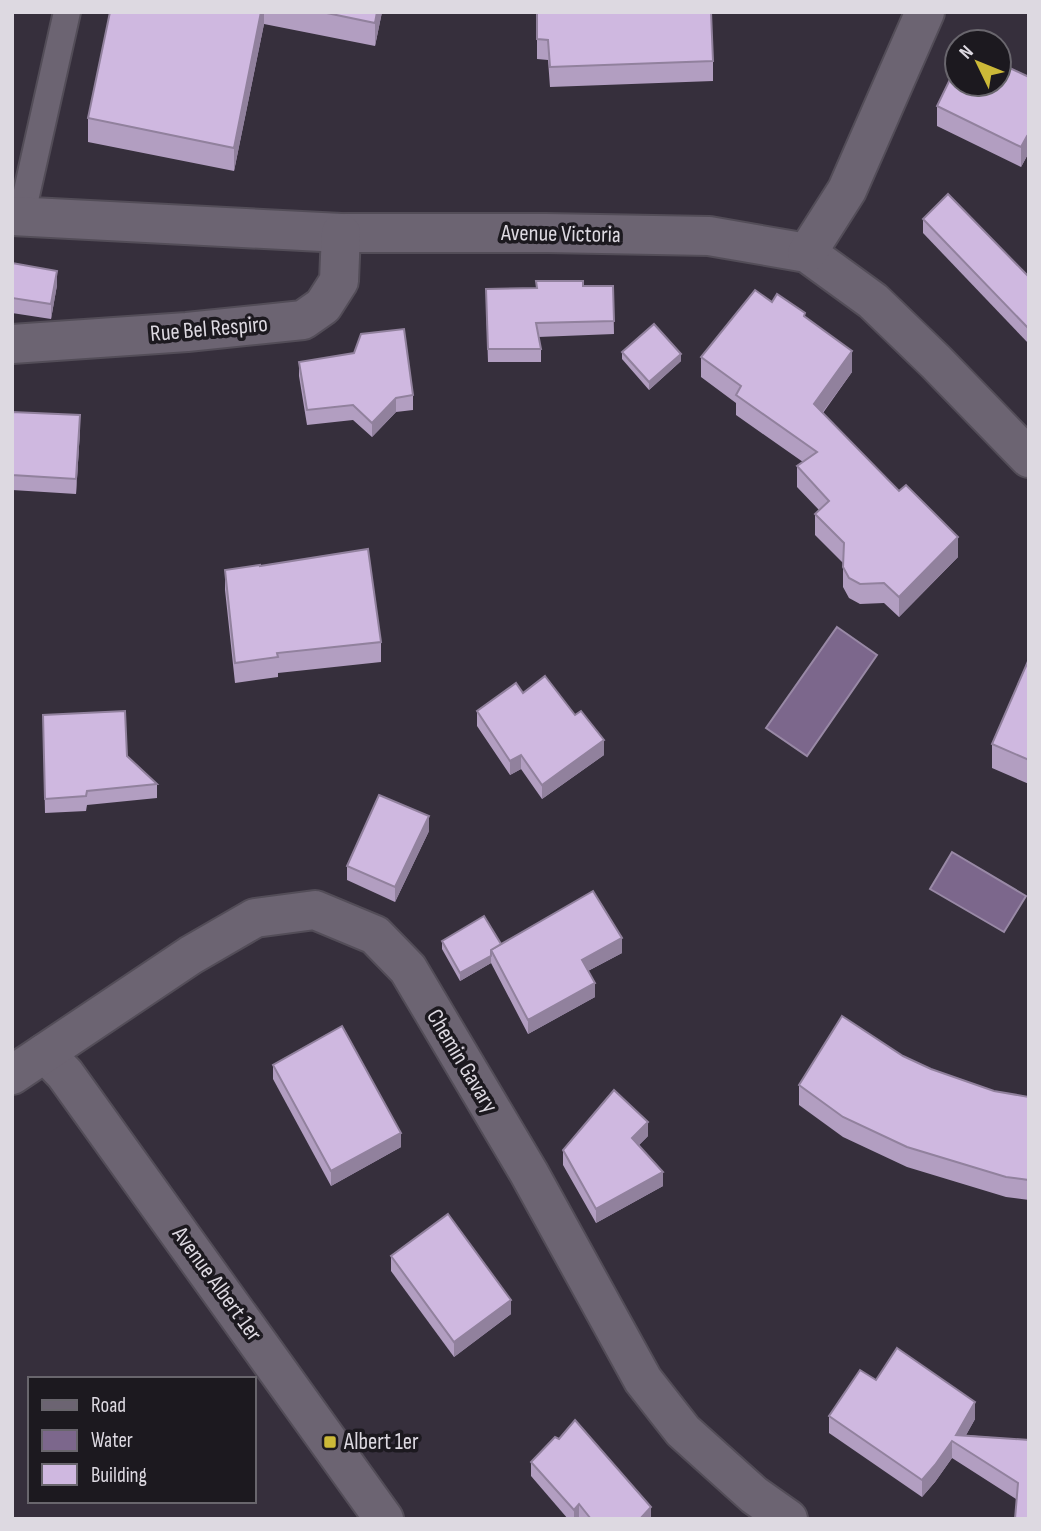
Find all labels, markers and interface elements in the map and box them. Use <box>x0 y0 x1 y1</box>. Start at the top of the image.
north arrow <box>943 28 1013 98</box>
text: N <box>955 41 979 64</box>
street label: Avenue Victoria <box>500 219 621 249</box>
street label: Rue Bel Respiro <box>149 310 269 348</box>
street label: Chemin Gavary <box>420 1004 504 1118</box>
street label: Avenue Albert 1er <box>166 1221 268 1347</box>
legend <box>28 1377 256 1503</box>
text: Road <box>91 1393 126 1418</box>
text: Water <box>91 1428 133 1453</box>
place label: Albert 1er <box>343 1428 419 1456</box>
marker: Albert 1er <box>322 1434 338 1450</box>
text: Building <box>91 1463 147 1488</box>

